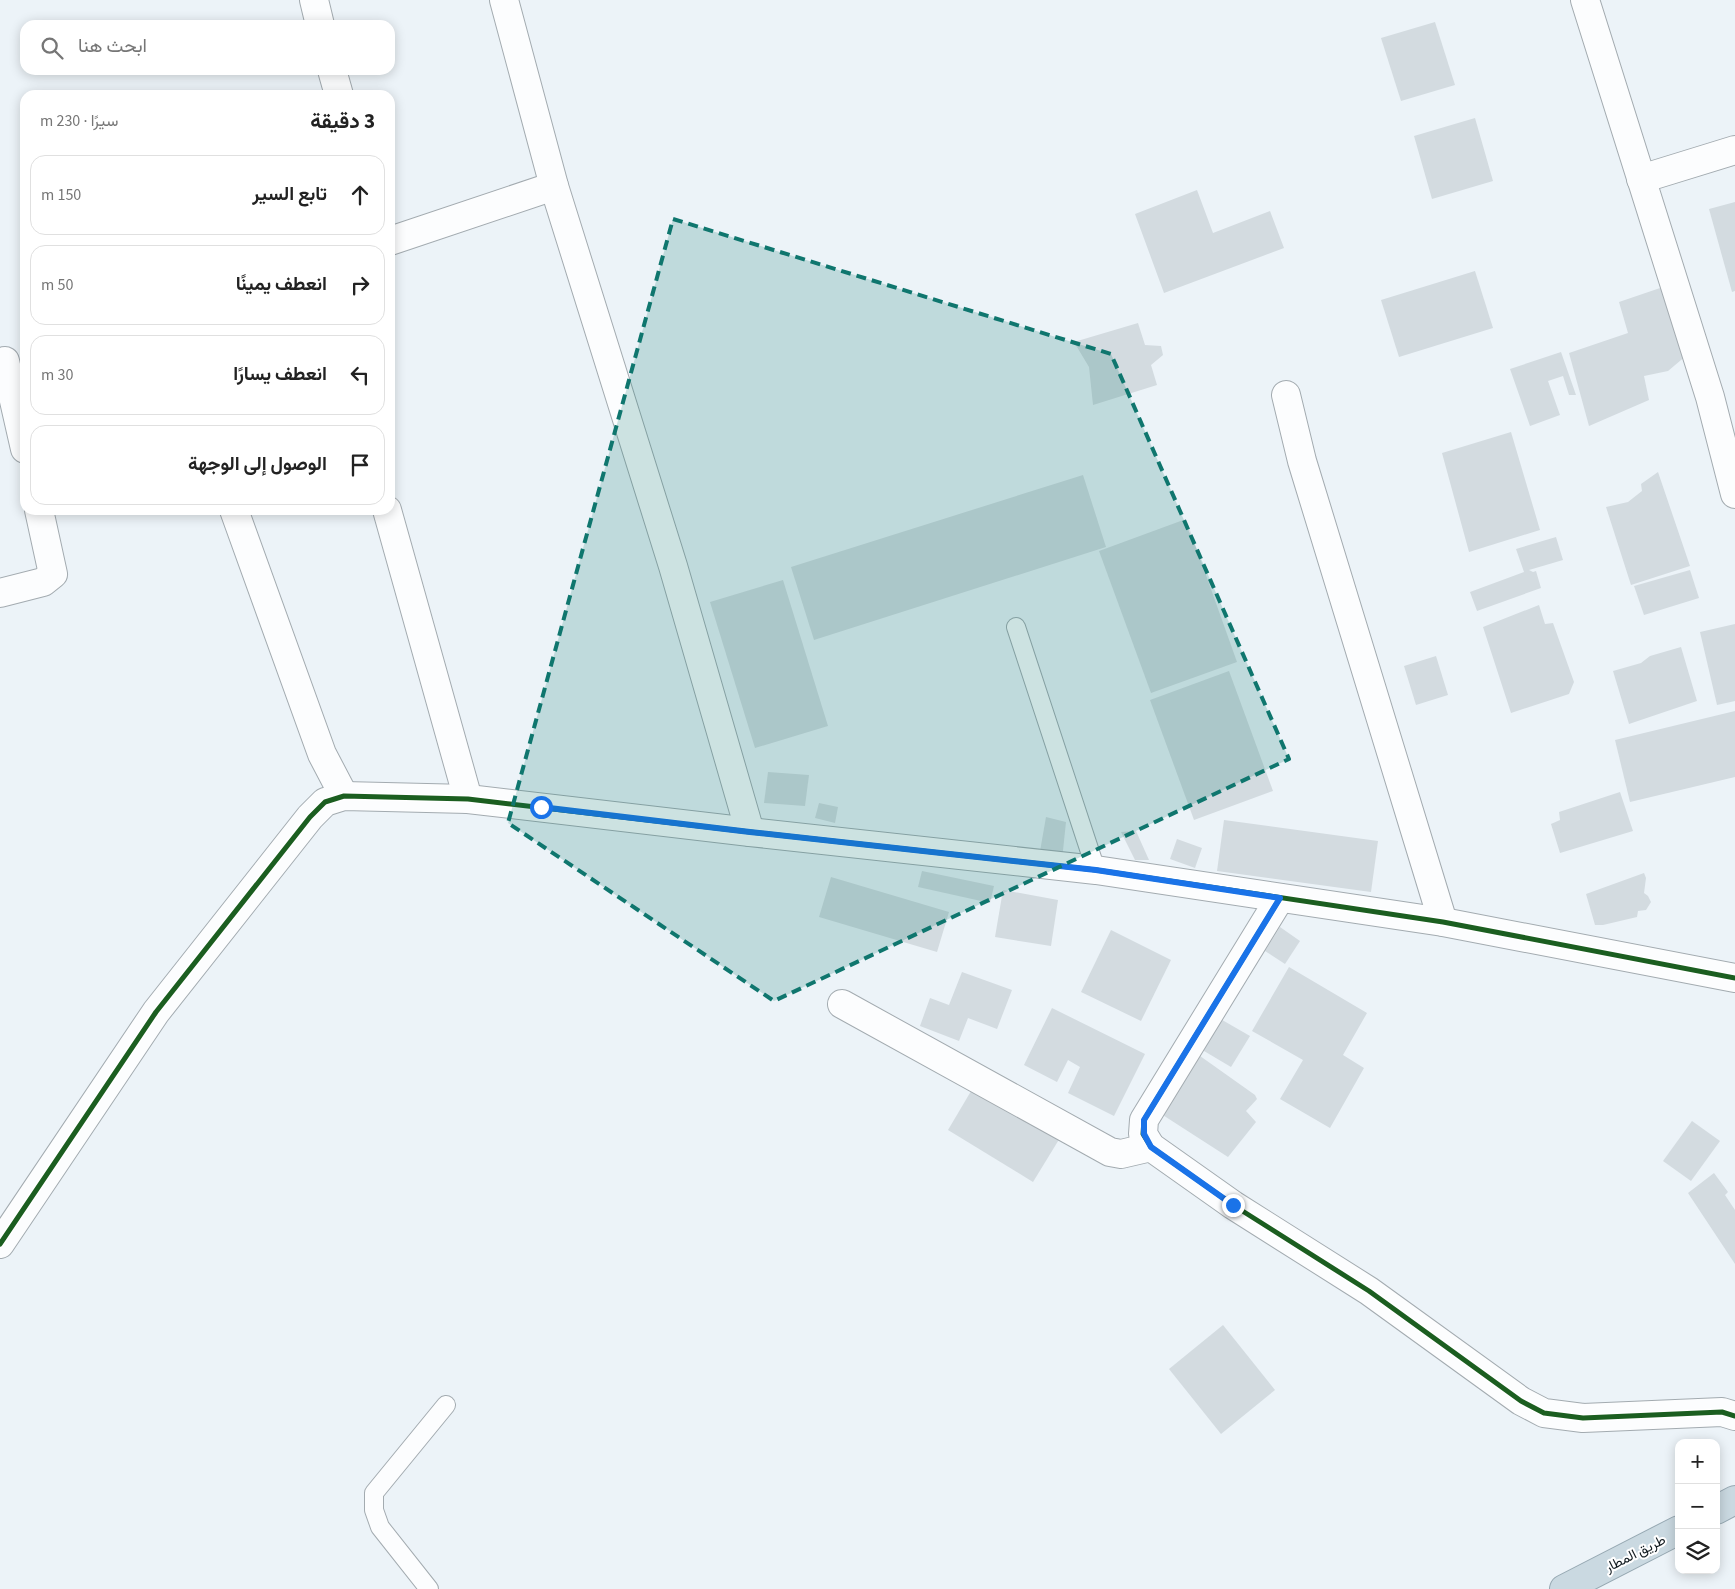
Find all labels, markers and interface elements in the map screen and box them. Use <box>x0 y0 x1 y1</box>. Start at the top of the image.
search box <box>20 20 395 75</box>
text: ابحث هنا <box>78 33 147 60</box>
icon: search <box>38 34 66 62</box>
text: 3 دقيقة <box>310 106 375 136</box>
text: سيرًا · 230 m <box>40 110 118 132</box>
text: تابع السير <box>252 181 327 208</box>
icon: ahead <box>346 181 374 209</box>
text: 150 m <box>41 184 81 206</box>
text: انعطف يمينًا <box>236 271 327 298</box>
icon: right <box>346 271 374 299</box>
text: 50 m <box>41 274 73 296</box>
text: انعطف يسارًا <box>233 361 327 388</box>
icon: left <box>346 361 374 389</box>
text: 30 m <box>41 364 73 386</box>
text: الوصول إلى الوجهة <box>188 451 327 478</box>
icon: arrive <box>346 451 374 479</box>
route start <box>530 796 553 819</box>
route end <box>1222 1194 1245 1217</box>
map controls <box>1675 1439 1720 1574</box>
button: + <box>1675 1439 1720 1484</box>
button: − <box>1675 1484 1720 1529</box>
button: layers <box>1675 1529 1720 1574</box>
street label: طريق المطار <box>1601 1530 1669 1578</box>

